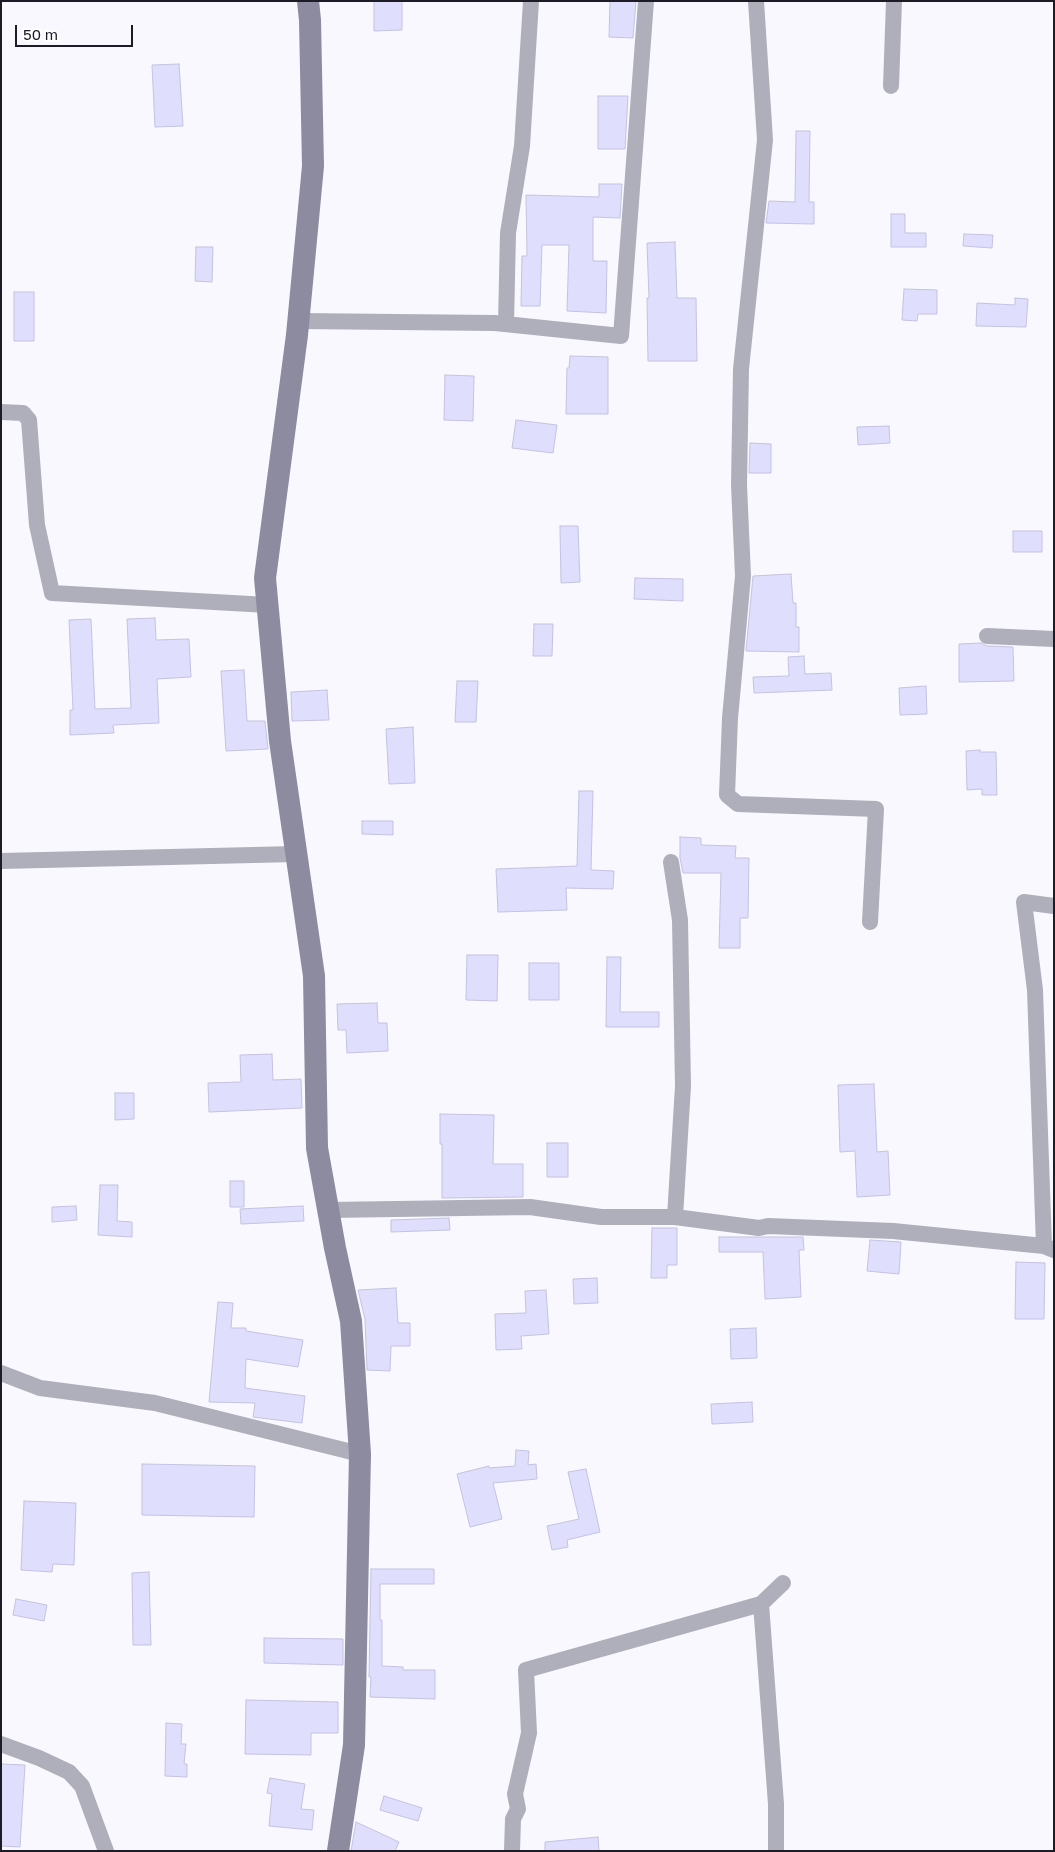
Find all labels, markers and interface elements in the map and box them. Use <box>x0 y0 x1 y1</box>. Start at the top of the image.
scale bar <box>18 15 135 47</box>
text: 50 m <box>23 25 58 43</box>

